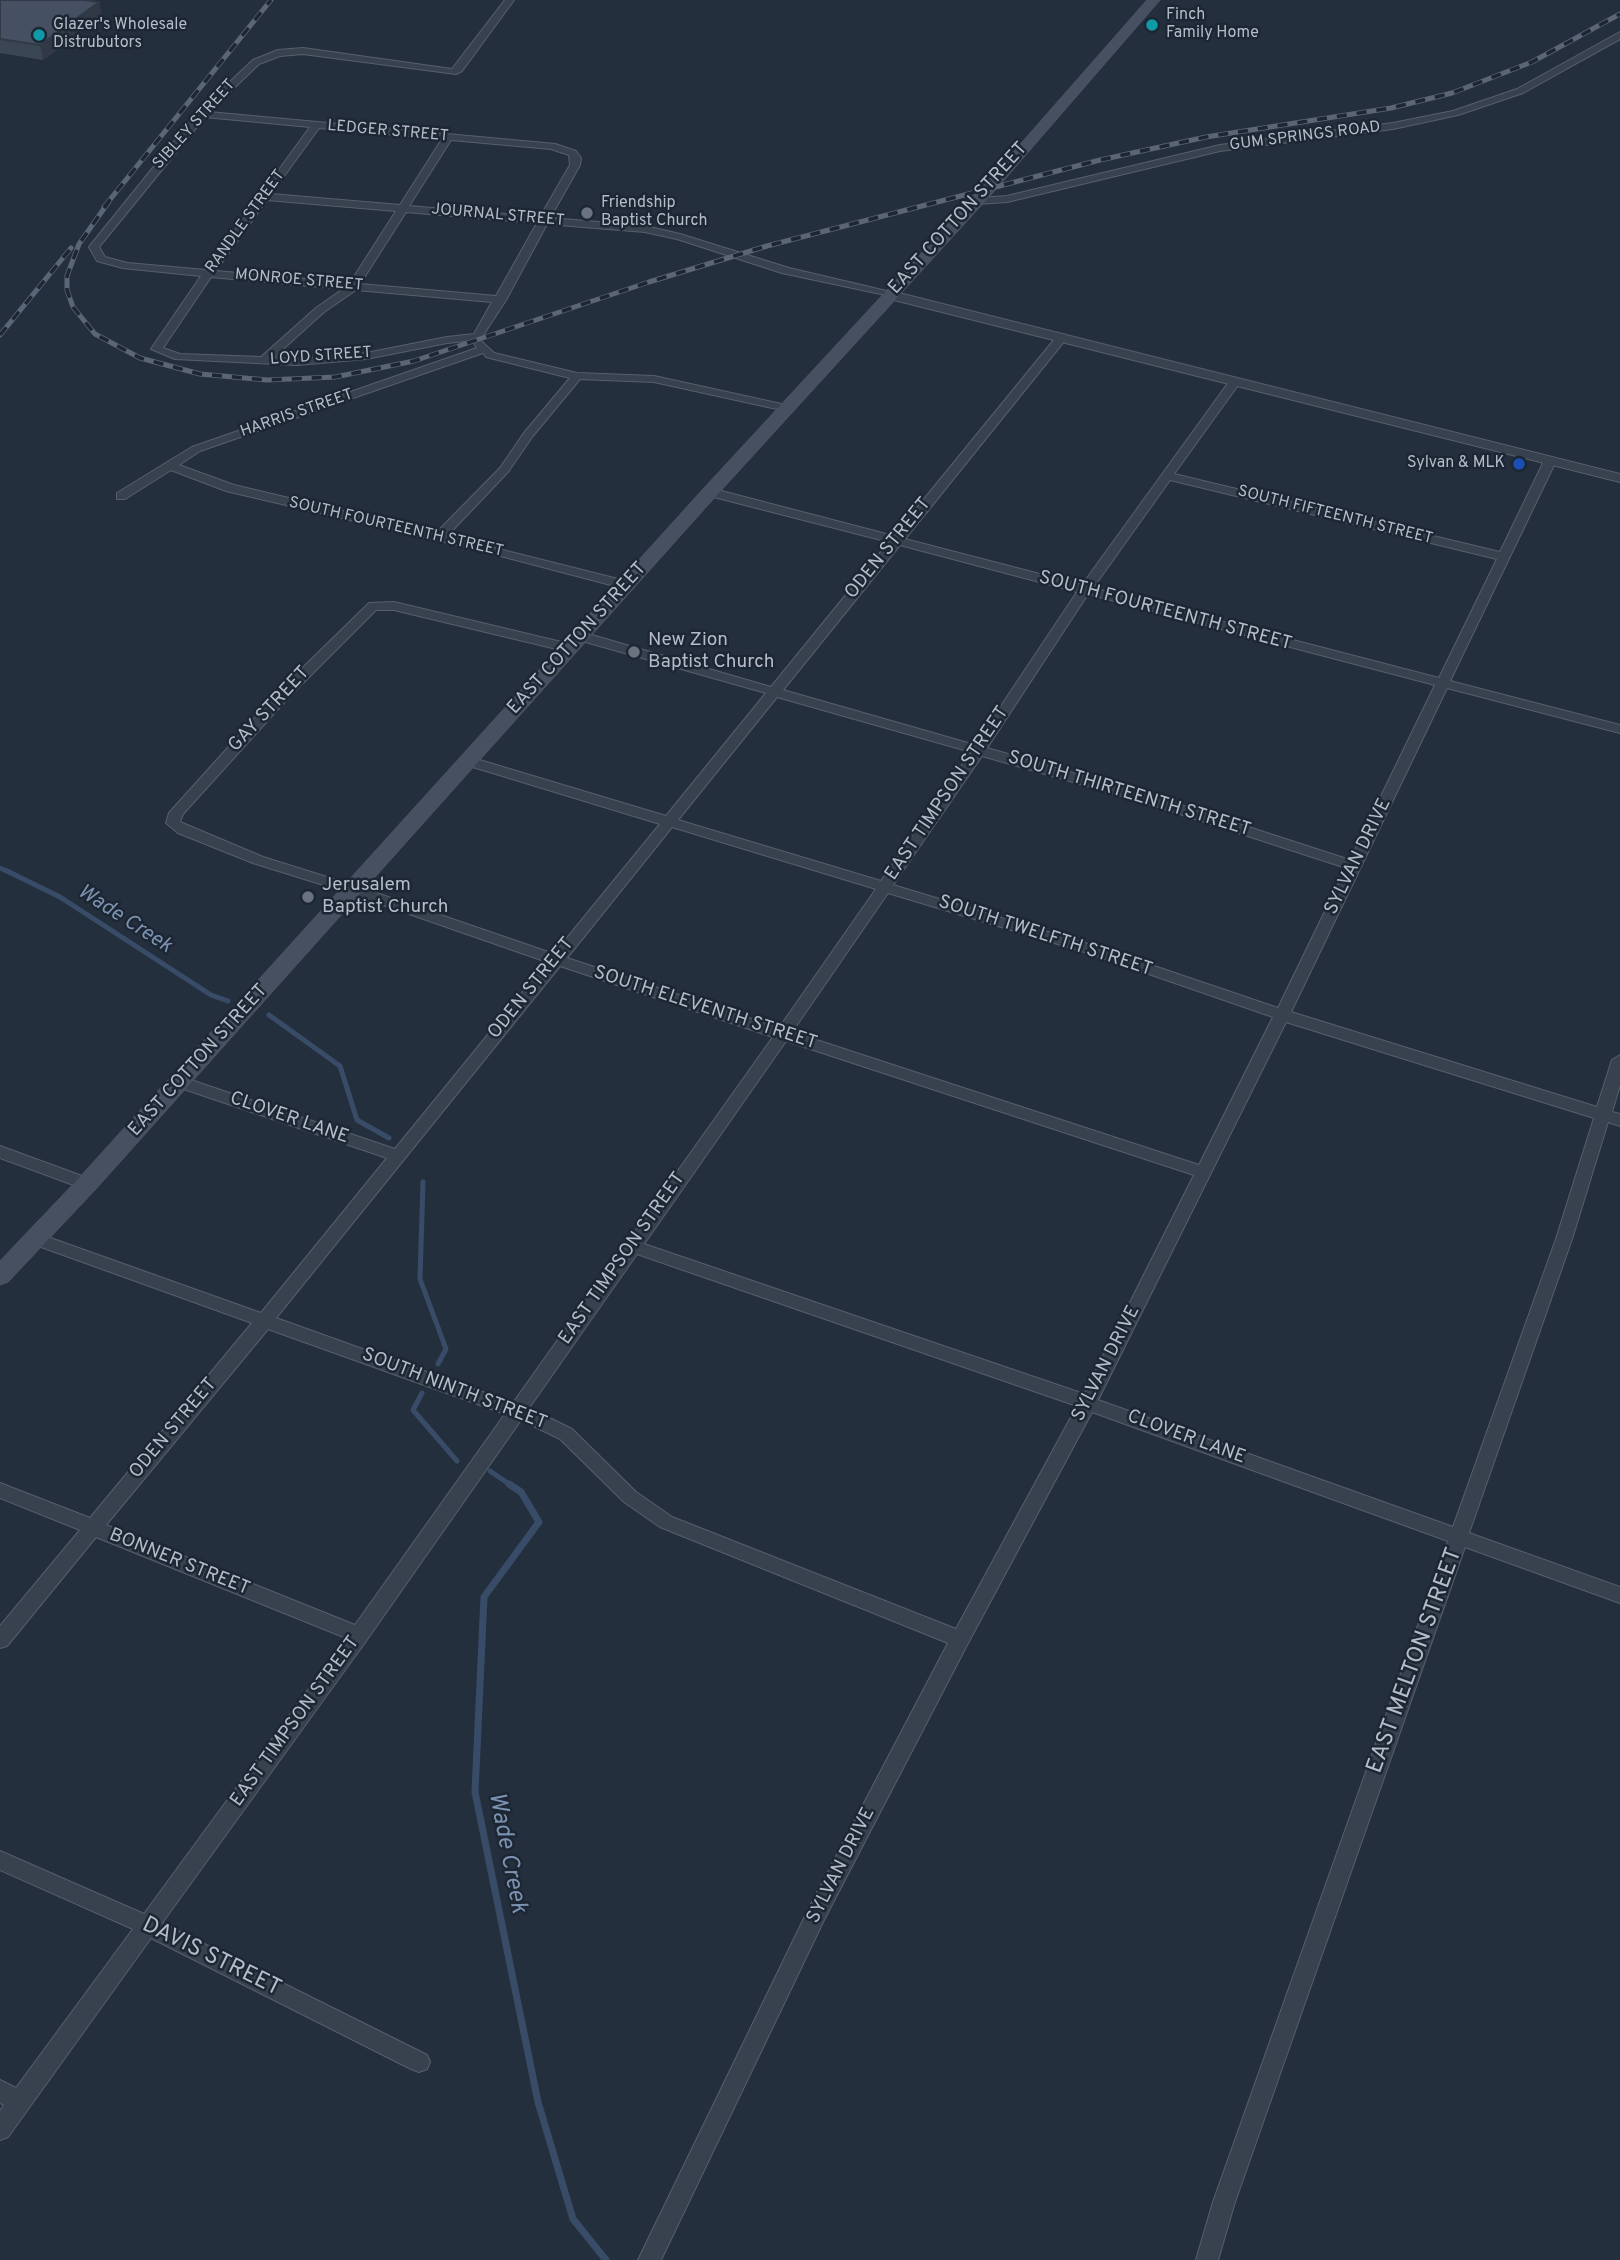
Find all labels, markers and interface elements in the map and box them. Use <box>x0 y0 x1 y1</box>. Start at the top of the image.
place label: Finch Family Home <box>1166 6 1259 44</box>
place label: Glazer's Wholesale Distrubutors <box>53 16 187 54</box>
marker: Finch Family Home <box>1144 17 1160 33</box>
marker: Glazer's Wholesale Distrubutors <box>31 27 47 43</box>
street label: SIBLEY STREET <box>150 76 240 174</box>
street label: LEDGER STREET <box>327 117 449 147</box>
street label: GUM SPRINGS ROAD <box>1228 118 1382 156</box>
street label: EAST COTTON STREET <box>885 138 1033 300</box>
street label: RANDLE STREET <box>202 167 290 277</box>
place label: Friendship Baptist Church <box>601 194 707 232</box>
street label: JOURNAL STREET <box>430 201 566 231</box>
marker: Friendship Baptist Church <box>579 205 595 221</box>
street label: MONROE STREET <box>234 266 364 296</box>
street label: LOYD STREET <box>269 344 373 370</box>
street label: HARRIS STREET <box>238 386 356 442</box>
place label: Sylvan & MLK <box>1407 454 1505 474</box>
marker: Sylvan & MLK <box>1511 456 1527 472</box>
street label: SOUTH FIFTEENTH STREET <box>1235 482 1435 550</box>
street label: SOUTH FOURTEENTH STREET <box>287 494 505 562</box>
street label: ODEN STREET <box>841 494 937 604</box>
street label: EAST COTTON STREET <box>504 558 652 720</box>
street label: SOUTH FOURTEENTH STREET <box>1036 567 1294 657</box>
place label: New Zion Baptist Church <box>648 630 774 674</box>
marker: New Zion Baptist Church <box>626 644 642 660</box>
street label: GAY STREET <box>225 662 315 758</box>
street label: EAST TIMPSON STREET <box>881 703 1015 885</box>
street label: SOUTH THIRTEENTH STREET <box>1005 747 1253 843</box>
street label: SYLVAN DRIVE <box>1321 795 1397 919</box>
place label: Jerusalem Baptist Church <box>322 875 448 919</box>
water label: Wade Creek <box>72 880 176 960</box>
marker: Jerusalem Baptist Church <box>300 889 316 905</box>
street label: SOUTH TWELFTH STREET <box>935 892 1155 982</box>
street label: ODEN STREET <box>484 934 580 1044</box>
street label: SOUTH ELEVENTH STREET <box>590 962 820 1056</box>
street label: EAST COTTON STREET <box>125 980 273 1142</box>
street label: CLOVER LANE <box>227 1088 351 1150</box>
street label: EAST TIMPSON STREET <box>555 1168 691 1350</box>
street label: SYLVAN DRIVE <box>1068 1302 1146 1426</box>
street label: SOUTH NINTH STREET <box>358 1344 550 1436</box>
street label: ODEN STREET <box>125 1374 223 1484</box>
street label: CLOVER LANE <box>1124 1406 1248 1470</box>
street label: BONNER STREET <box>105 1524 253 1602</box>
street label: EAST MELTON STREET <box>1362 1545 1470 1777</box>
street label: EAST TIMPSON STREET <box>227 1632 365 1812</box>
water label: Wade Creek <box>480 1790 532 1916</box>
street label: SYLVAN DRIVE <box>803 1804 881 1928</box>
street label: DAVIS STREET <box>137 1912 285 2004</box>

